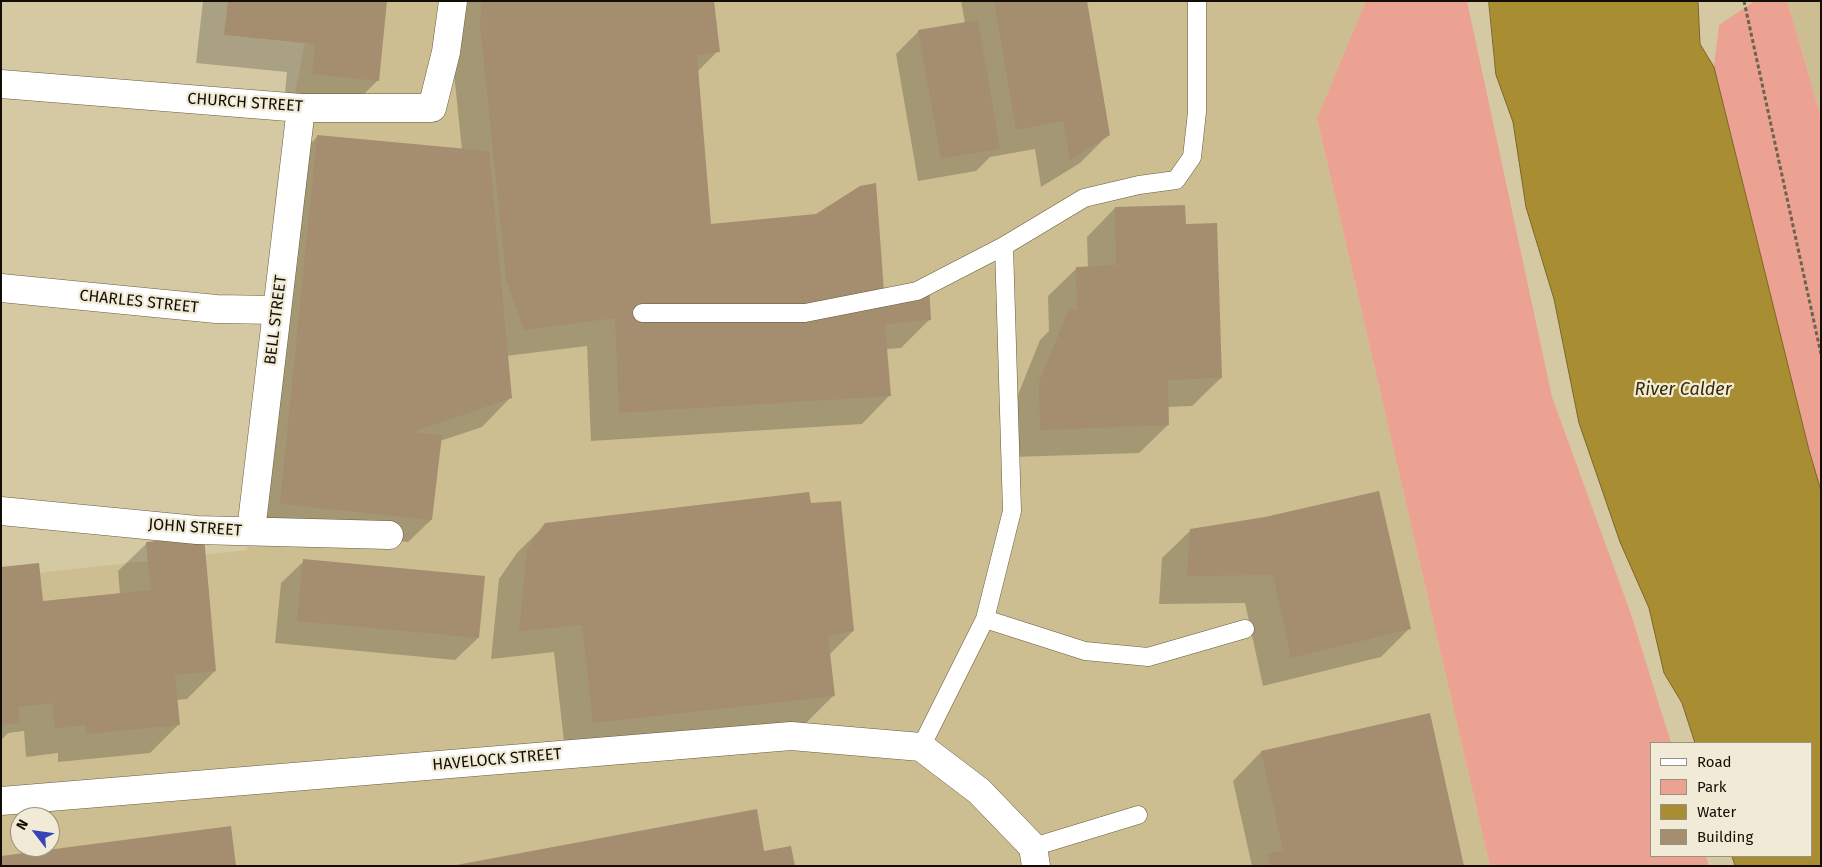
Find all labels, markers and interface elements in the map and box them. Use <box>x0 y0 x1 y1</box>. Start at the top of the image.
street label: CHURCH STREET <box>187 89 303 117</box>
street label: BELL STREET <box>261 274 291 366</box>
street label: CHARLES STREET <box>78 286 200 318</box>
water label: River Calder <box>1634 379 1732 401</box>
street label: JOHN STREET <box>148 515 242 541</box>
legend <box>1650 742 1812 857</box>
street label: HAVELOCK STREET <box>431 745 563 775</box>
text: Road <box>1697 753 1732 771</box>
text: Park <box>1697 778 1727 796</box>
text: Water <box>1697 803 1736 821</box>
north arrow <box>10 807 60 857</box>
text: N <box>13 816 32 833</box>
text: Building <box>1697 828 1753 846</box>

